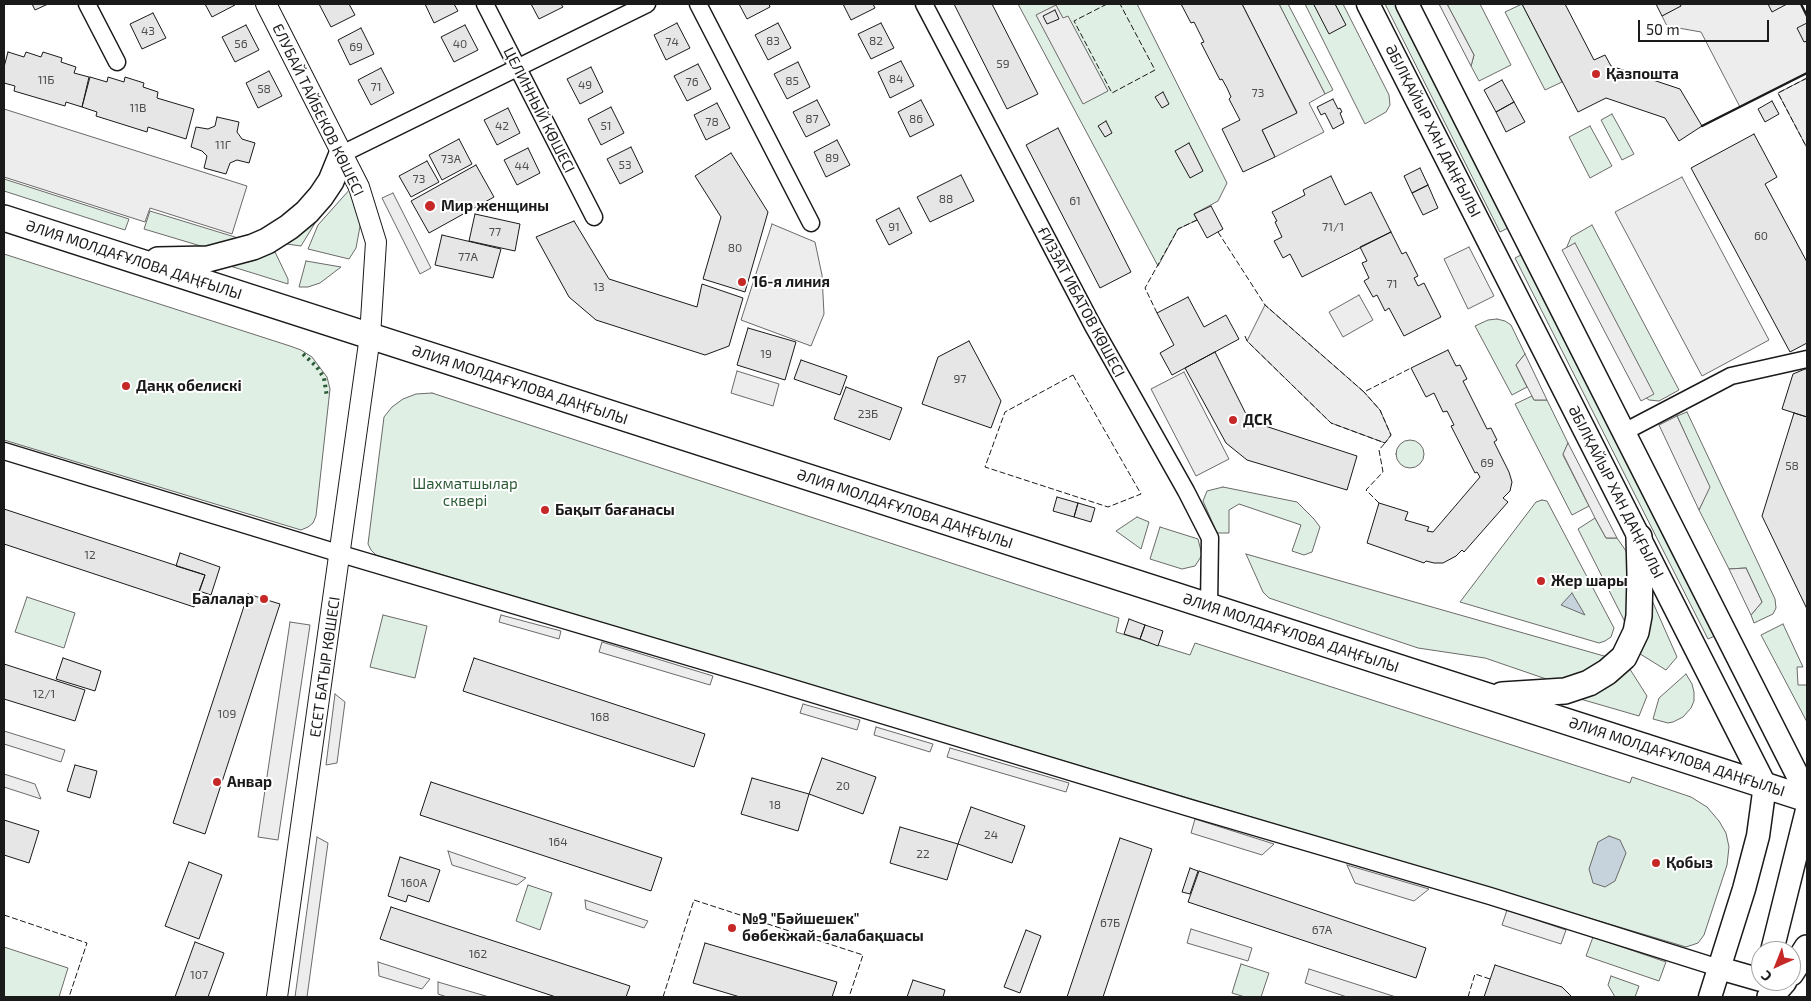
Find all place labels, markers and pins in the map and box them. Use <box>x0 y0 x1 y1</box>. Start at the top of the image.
place label: Қазпошта <box>1606 65 1679 83</box>
marker: Қазпошта <box>1590 68 1602 80</box>
place label: Мир женщины <box>441 197 549 215</box>
marker: Мир женщины <box>423 199 437 213</box>
place label: 16-я линия <box>752 273 830 291</box>
marker: 16-я линия <box>736 276 748 288</box>
place label: Даңқ обелискі <box>136 377 242 395</box>
marker: Даңқ обелискі <box>120 380 132 392</box>
place label: ДСК <box>1243 411 1272 429</box>
marker: ДСК <box>1227 414 1239 426</box>
place label: Бақыт бағанасы <box>555 501 675 519</box>
marker: Бақыт бағанасы <box>539 504 551 516</box>
place label: Жер шары <box>1551 572 1628 590</box>
marker: Жер шары <box>1535 575 1547 587</box>
place label: Балалар <box>192 590 254 608</box>
marker: Балалар <box>258 593 270 605</box>
place label: Анвар <box>227 773 272 791</box>
marker: Анвар <box>211 776 223 788</box>
place label: Қобыз <box>1666 854 1713 872</box>
marker: Қобыз <box>1650 857 1662 869</box>
place label: №9 "Бәйшешек" бөбекжай-балабақшасы <box>742 910 924 945</box>
marker: №9 "Бәйшешек" бөбекжай-балабақшасы <box>726 922 738 934</box>

